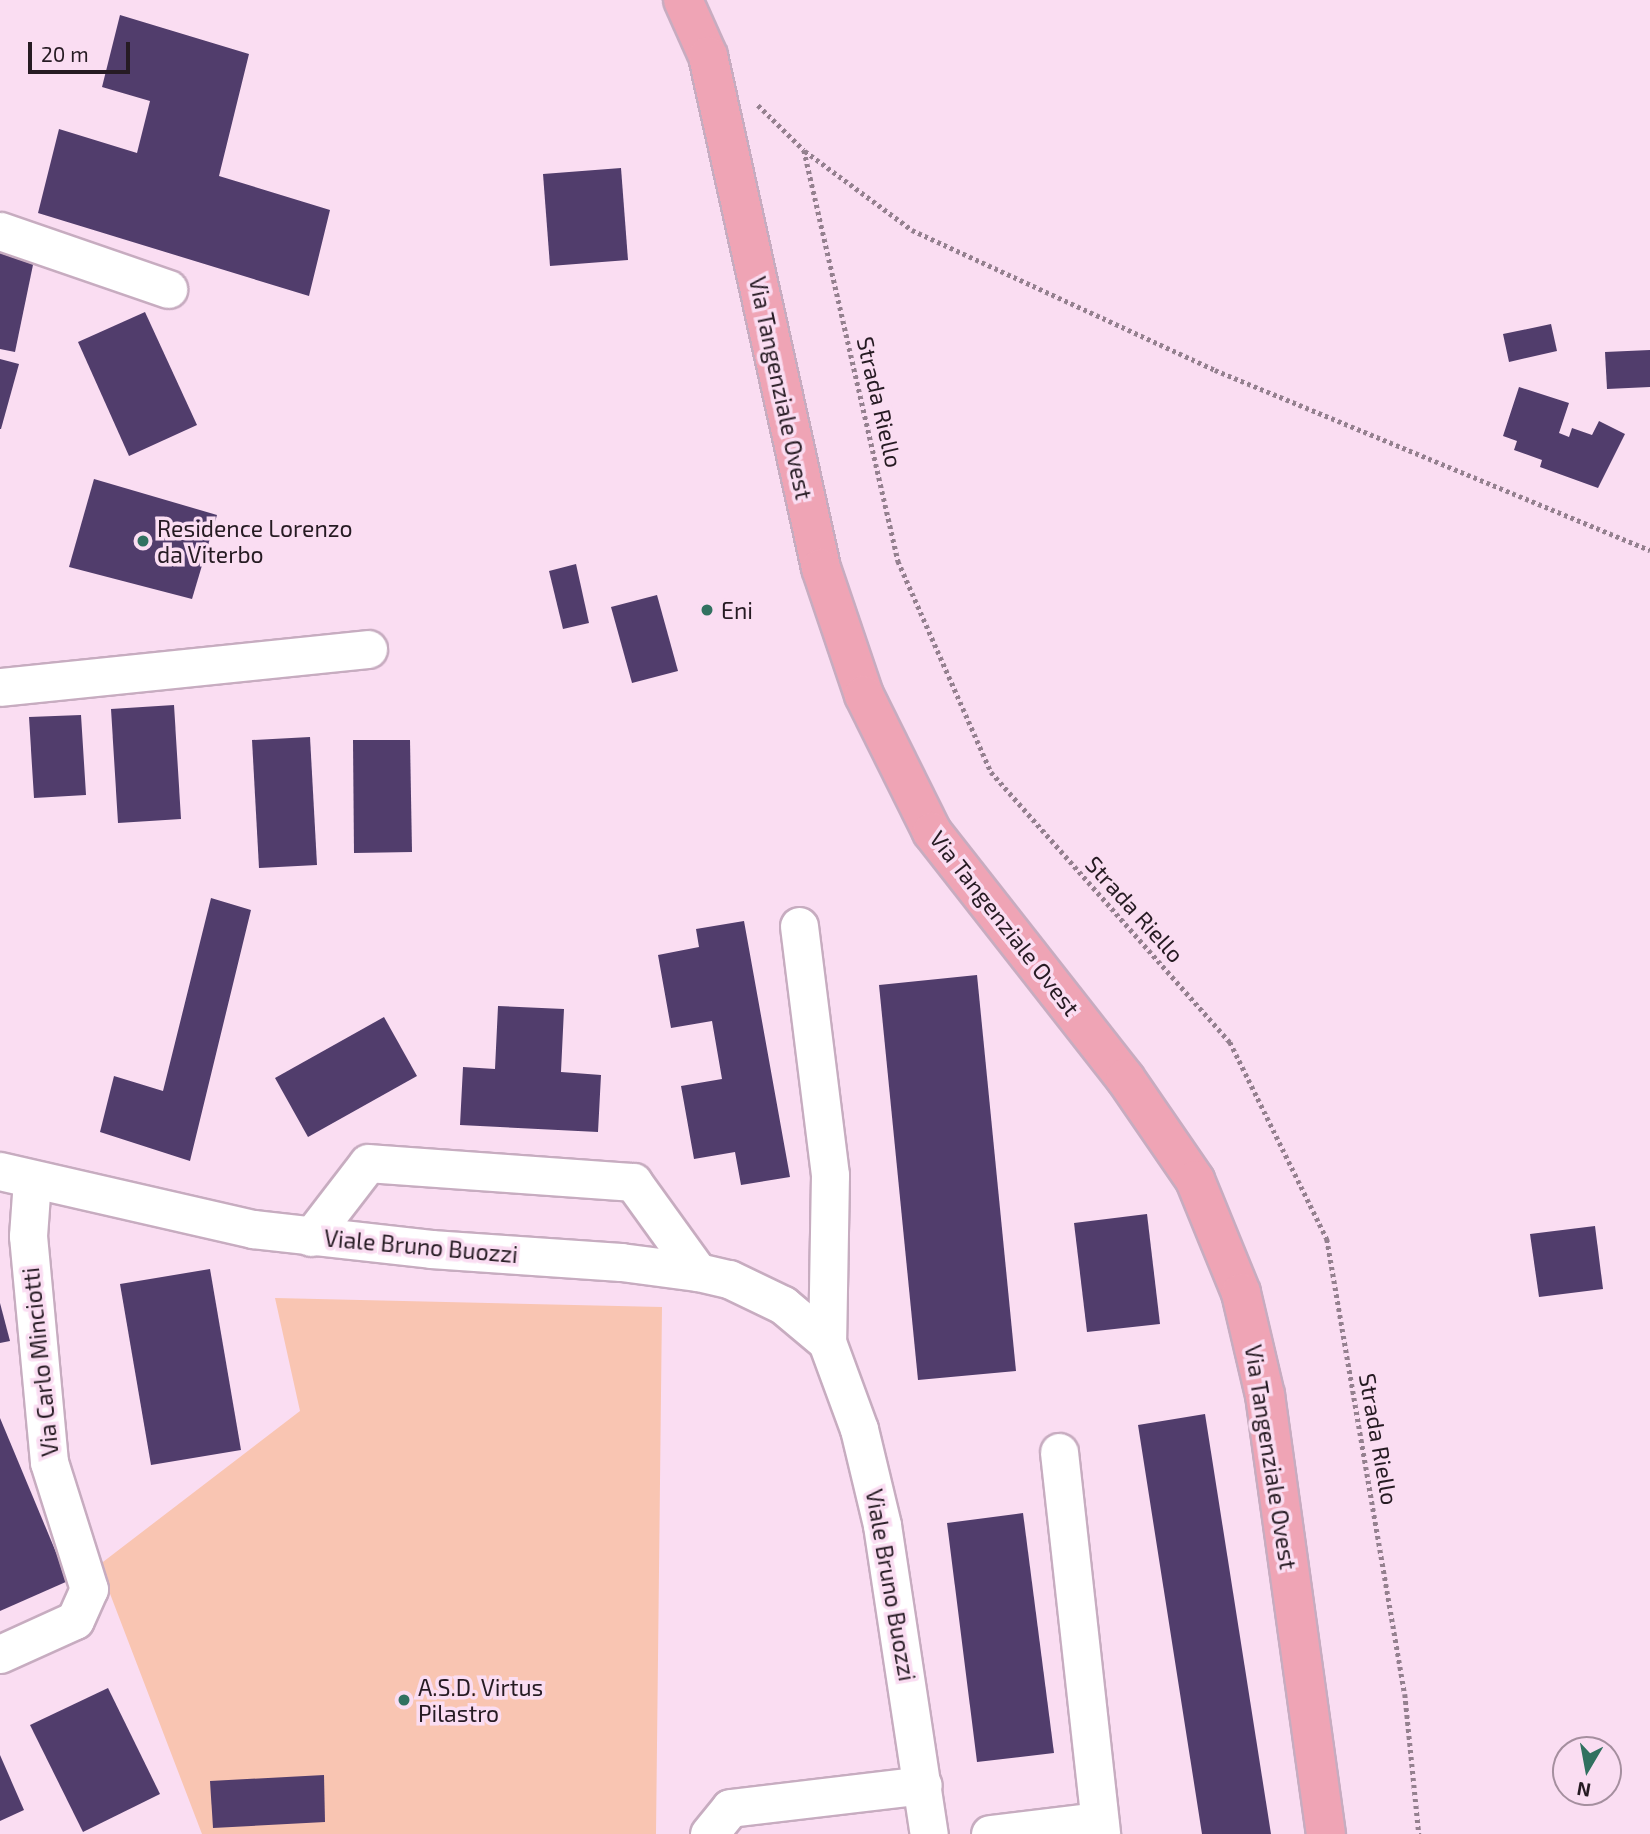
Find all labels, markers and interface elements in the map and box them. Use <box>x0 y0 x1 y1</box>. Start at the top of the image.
scale bar <box>32 28 133 72</box>
text: 20 m <box>41 41 89 66</box>
street label: Via Tangenziale Ovest <box>744 274 818 502</box>
street label: Strada Riello <box>852 334 908 470</box>
place label: Residence Lorenzo da Viterbo <box>157 514 353 568</box>
marker: Residence Lorenzo da Viterbo <box>135 533 151 549</box>
place label: Eni <box>721 596 753 624</box>
marker: Eni <box>699 602 715 618</box>
street label: Via Tangenziale Ovest <box>924 825 1086 1021</box>
street label: Strada Riello <box>1080 850 1190 968</box>
street label: Viale Bruno Buozzi <box>323 1224 519 1268</box>
street label: Via Carlo Minciotti <box>16 1266 64 1458</box>
street label: Via Tangenziale Ovest <box>1240 1342 1302 1572</box>
street label: Strada Riello <box>1354 1371 1404 1507</box>
street label: Viale Bruno Buozzi <box>861 1487 921 1683</box>
place label: A.S.D. Virtus Pilastro <box>418 1673 544 1727</box>
marker: A.S.D. Virtus Pilastro <box>396 1692 412 1708</box>
north arrow <box>1552 1736 1622 1806</box>
text: N <box>1575 1778 1592 1803</box>

